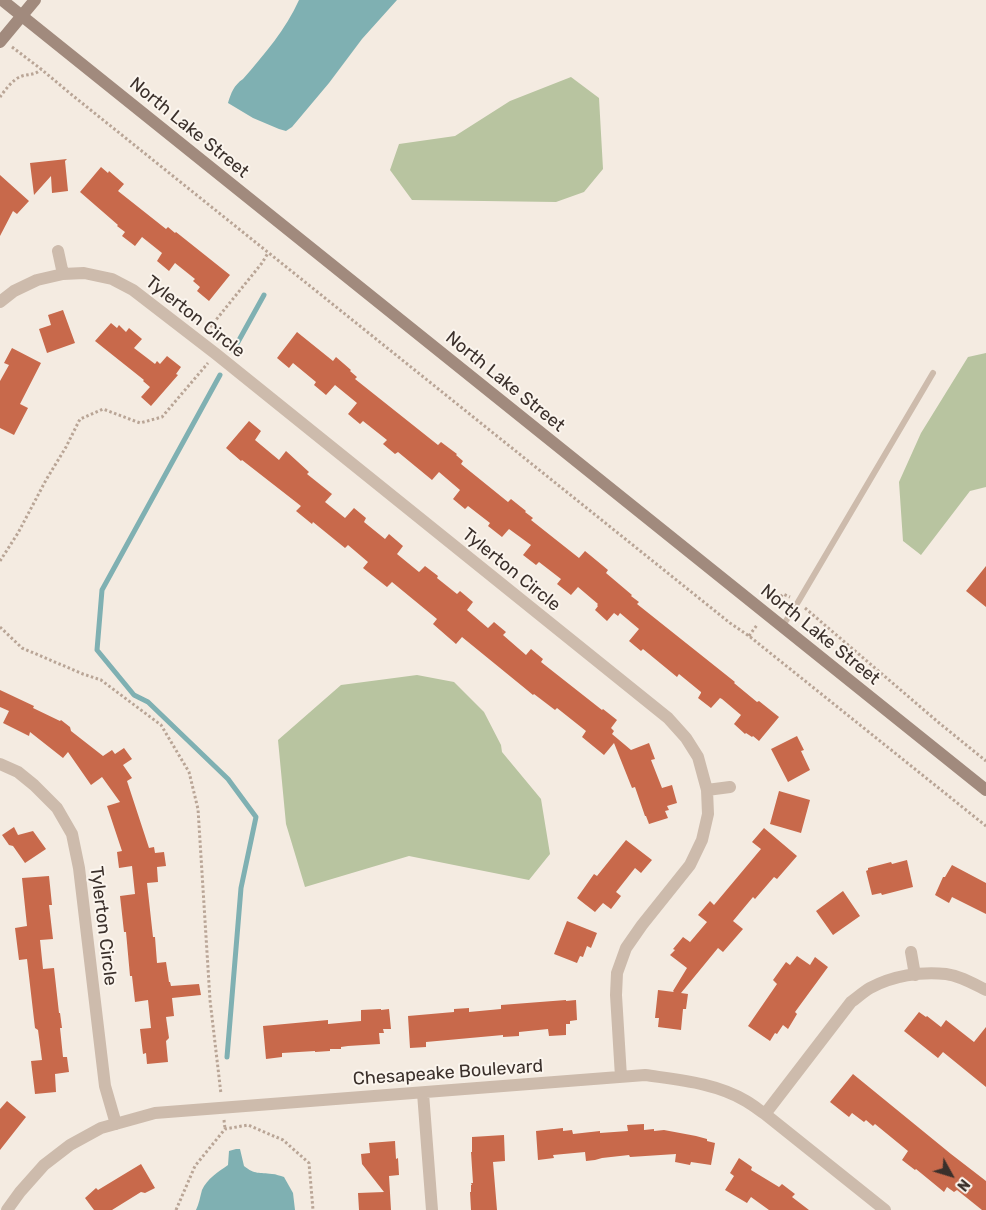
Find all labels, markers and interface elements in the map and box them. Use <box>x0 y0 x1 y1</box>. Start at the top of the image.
street label: North Lake Street <box>125 73 253 183</box>
street label: Tylerton Circle <box>141 271 249 363</box>
street label: North Lake Street <box>441 327 569 437</box>
street label: Tylerton Circle <box>457 524 565 616</box>
street label: North Lake Street <box>756 580 884 690</box>
street label: Tylerton Circle <box>85 865 121 987</box>
street label: Chesapeake Boulevard <box>352 1056 544 1090</box>
north arrow <box>926 1150 976 1200</box>
text: N <box>953 1175 973 1194</box>

